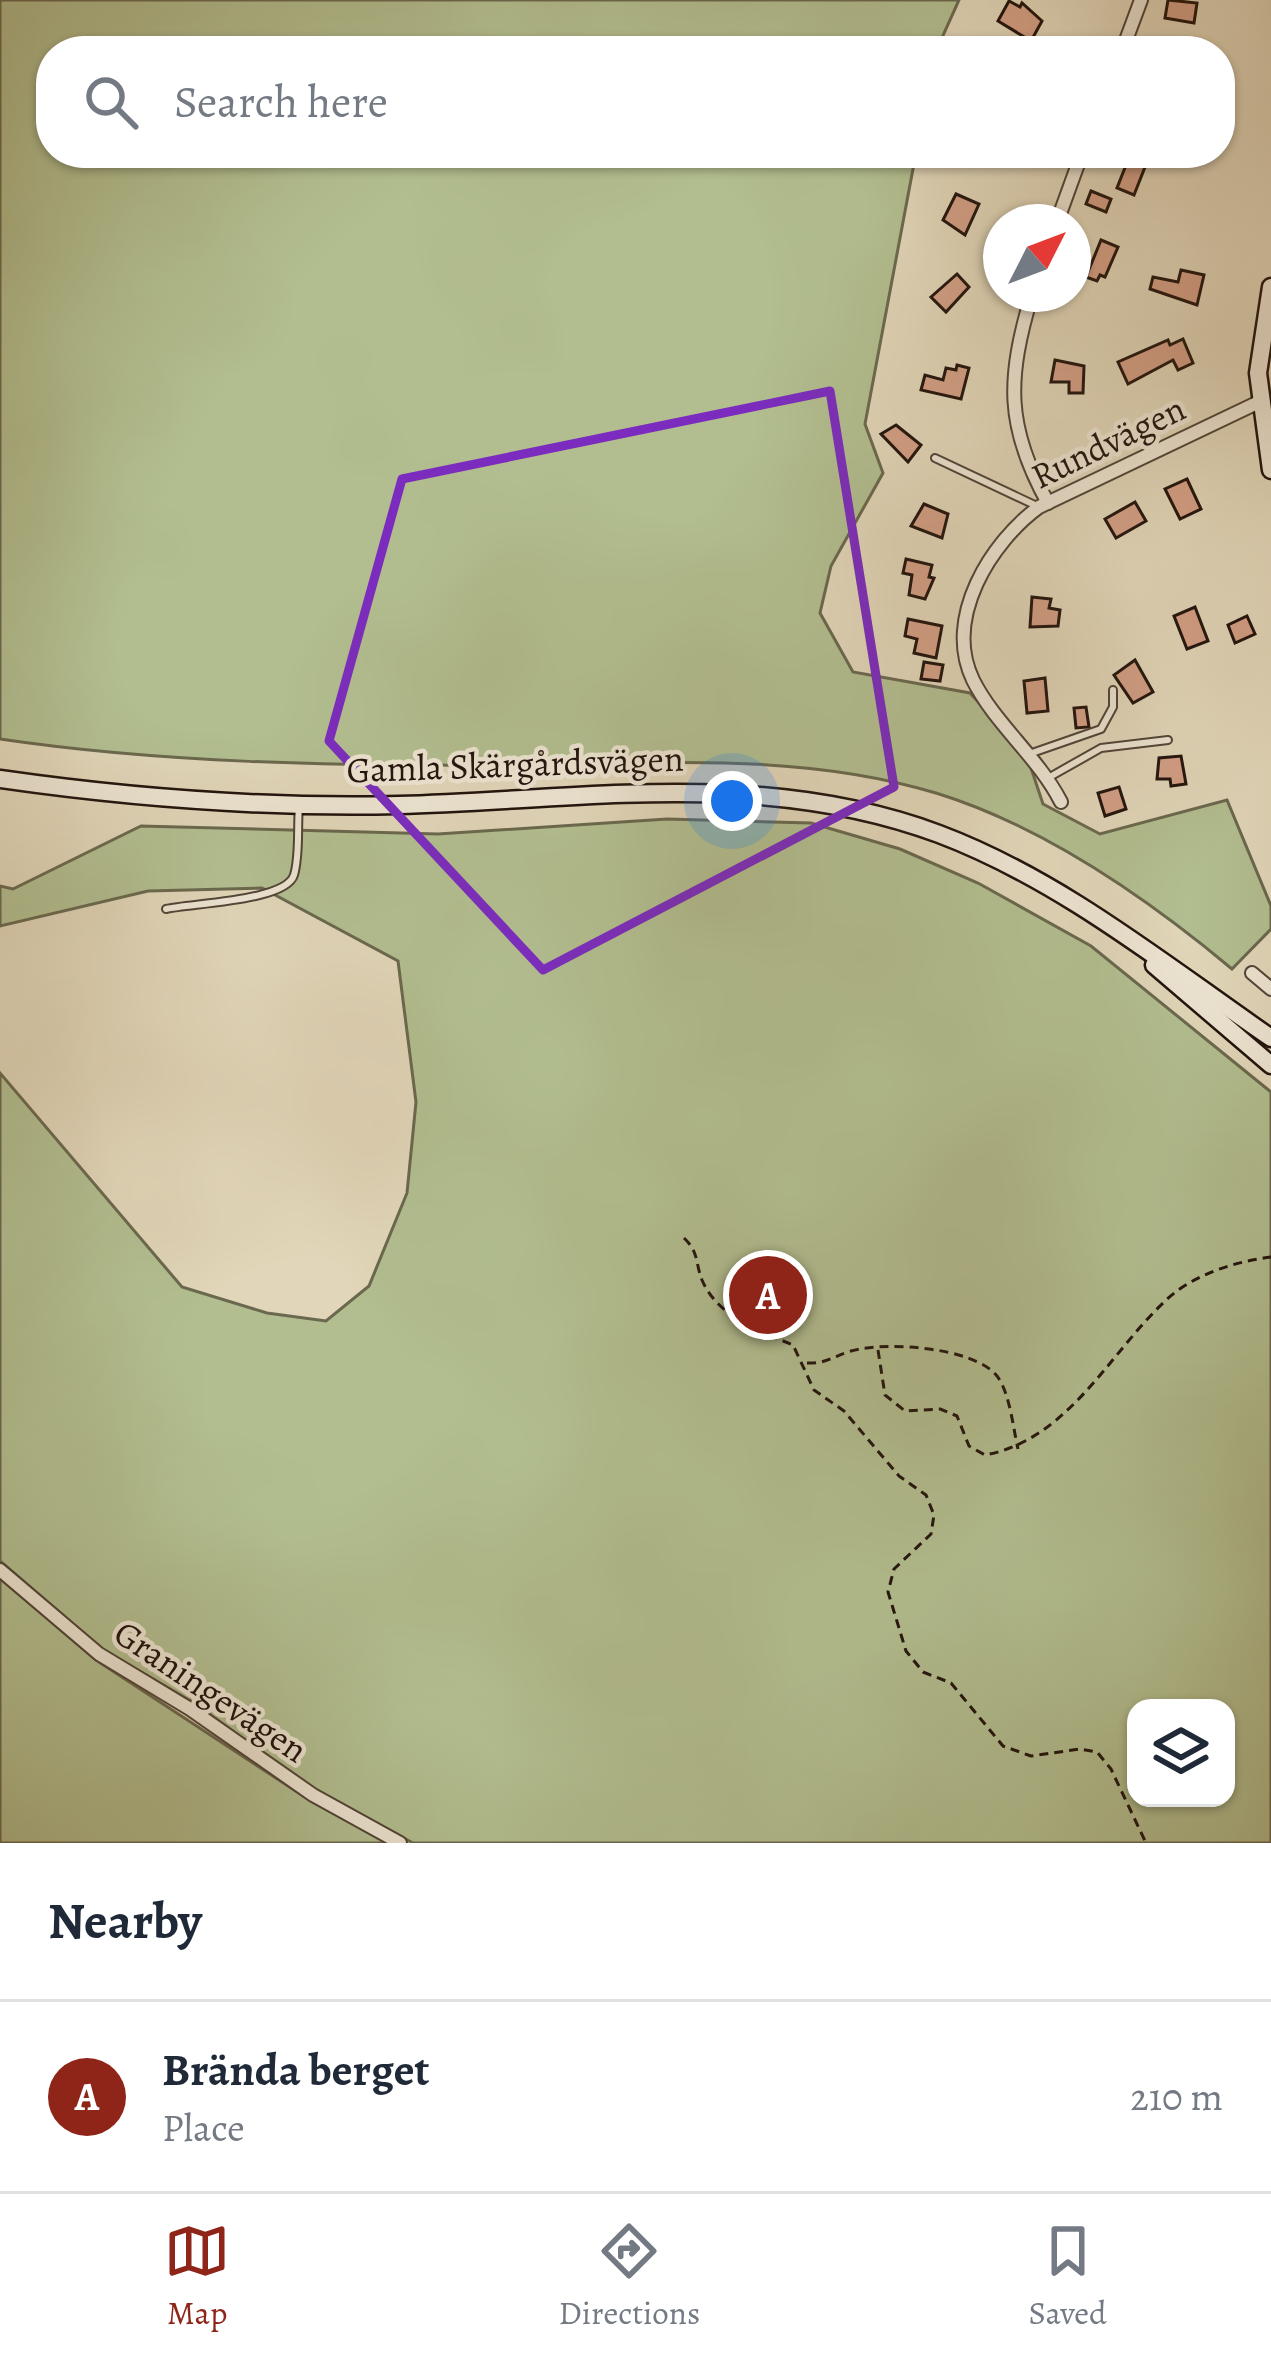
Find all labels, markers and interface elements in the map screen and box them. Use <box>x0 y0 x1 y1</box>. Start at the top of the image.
search box <box>36 36 1235 168</box>
icon: search <box>78 69 144 135</box>
text: Search here <box>174 71 388 133</box>
north arrow <box>983 204 1091 312</box>
street label: Rundvägen <box>1023 384 1193 500</box>
street label: Gamla Skärgårdsvägen <box>346 734 684 794</box>
your location <box>702 771 762 831</box>
pin: A <box>729 1250 807 1340</box>
street label: Graningevägen <box>105 1608 317 1774</box>
map controls <box>1127 1699 1235 1807</box>
button: layers <box>1127 1699 1235 1807</box>
text: Nearby <box>48 1886 202 1956</box>
text: Brända berget <box>162 2039 429 2101</box>
text: A <box>75 2070 99 2123</box>
text: 210 m <box>1130 2070 1223 2123</box>
text: Place <box>162 2101 245 2154</box>
tab: Map <box>164 2218 230 2335</box>
tab: Directions <box>559 2218 700 2335</box>
tab: Saved <box>1029 2218 1107 2335</box>

